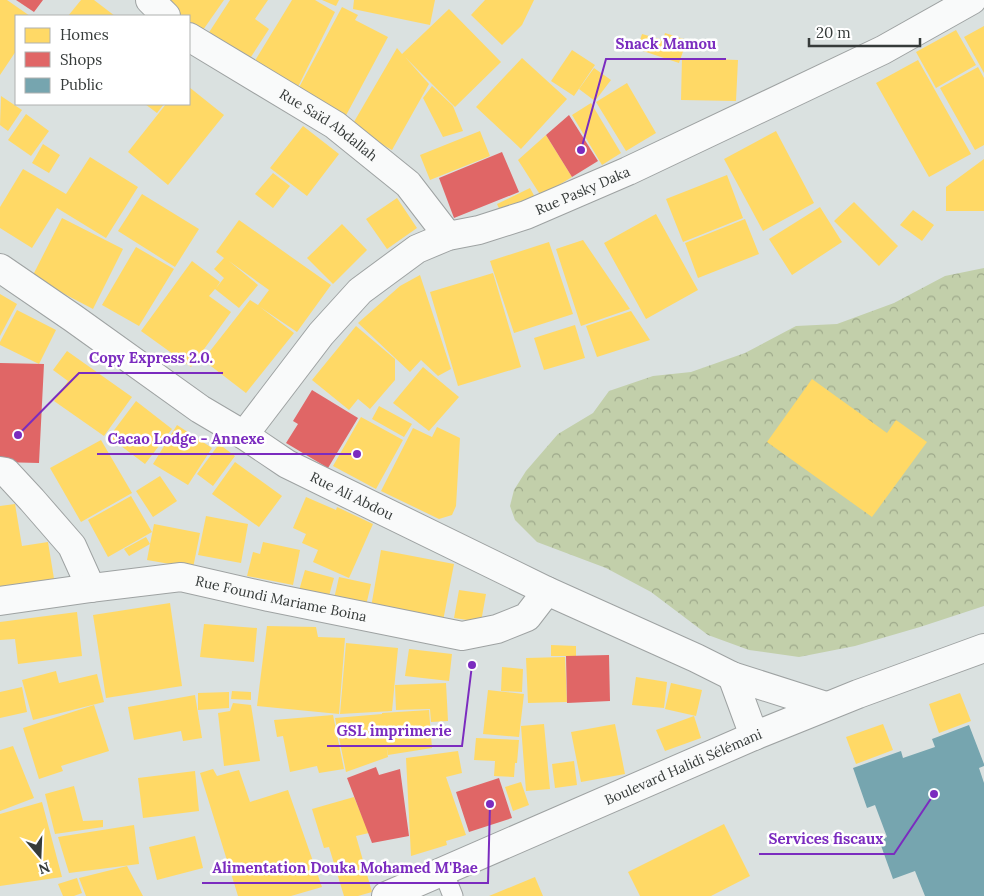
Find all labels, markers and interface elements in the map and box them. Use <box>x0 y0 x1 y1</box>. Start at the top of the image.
legend <box>15 15 190 105</box>
scale bar <box>809 15 920 47</box>
text: 20 m <box>816 23 851 42</box>
text: Homes <box>60 25 109 44</box>
callout: Snack Mamou <box>606 29 726 59</box>
text: Snack Mamou <box>616 34 716 53</box>
text: Shops <box>60 50 102 69</box>
text: Public <box>60 75 103 94</box>
street label: Rue Saïd Abdallah <box>276 85 381 165</box>
street label: Rue Pasky Daka <box>532 162 633 219</box>
callout: Copy Express 2.0. <box>79 343 223 373</box>
text: Copy Express 2.0. <box>89 348 213 367</box>
callout: Cacao Lodge - Annexe <box>97 424 275 454</box>
text: Cacao Lodge - Annexe <box>107 429 265 448</box>
street label: Rue Ali Abdou <box>307 468 397 524</box>
street label: Rue Foundi Mariame Boina <box>194 572 368 626</box>
callout: GSL imprimerie <box>327 716 462 746</box>
text: GSL imprimerie <box>336 721 452 740</box>
street label: Boulevard Halidi Sélémani <box>602 725 764 809</box>
callout: Services fiscaux <box>759 824 894 854</box>
text: Services fiscaux <box>769 829 883 848</box>
north arrow <box>15 831 65 881</box>
callout: Alimentation Douka Mohamed M'Bae <box>202 853 488 883</box>
text: N <box>36 858 52 879</box>
text: Alimentation Douka Mohamed M'Bae <box>212 858 478 877</box>

